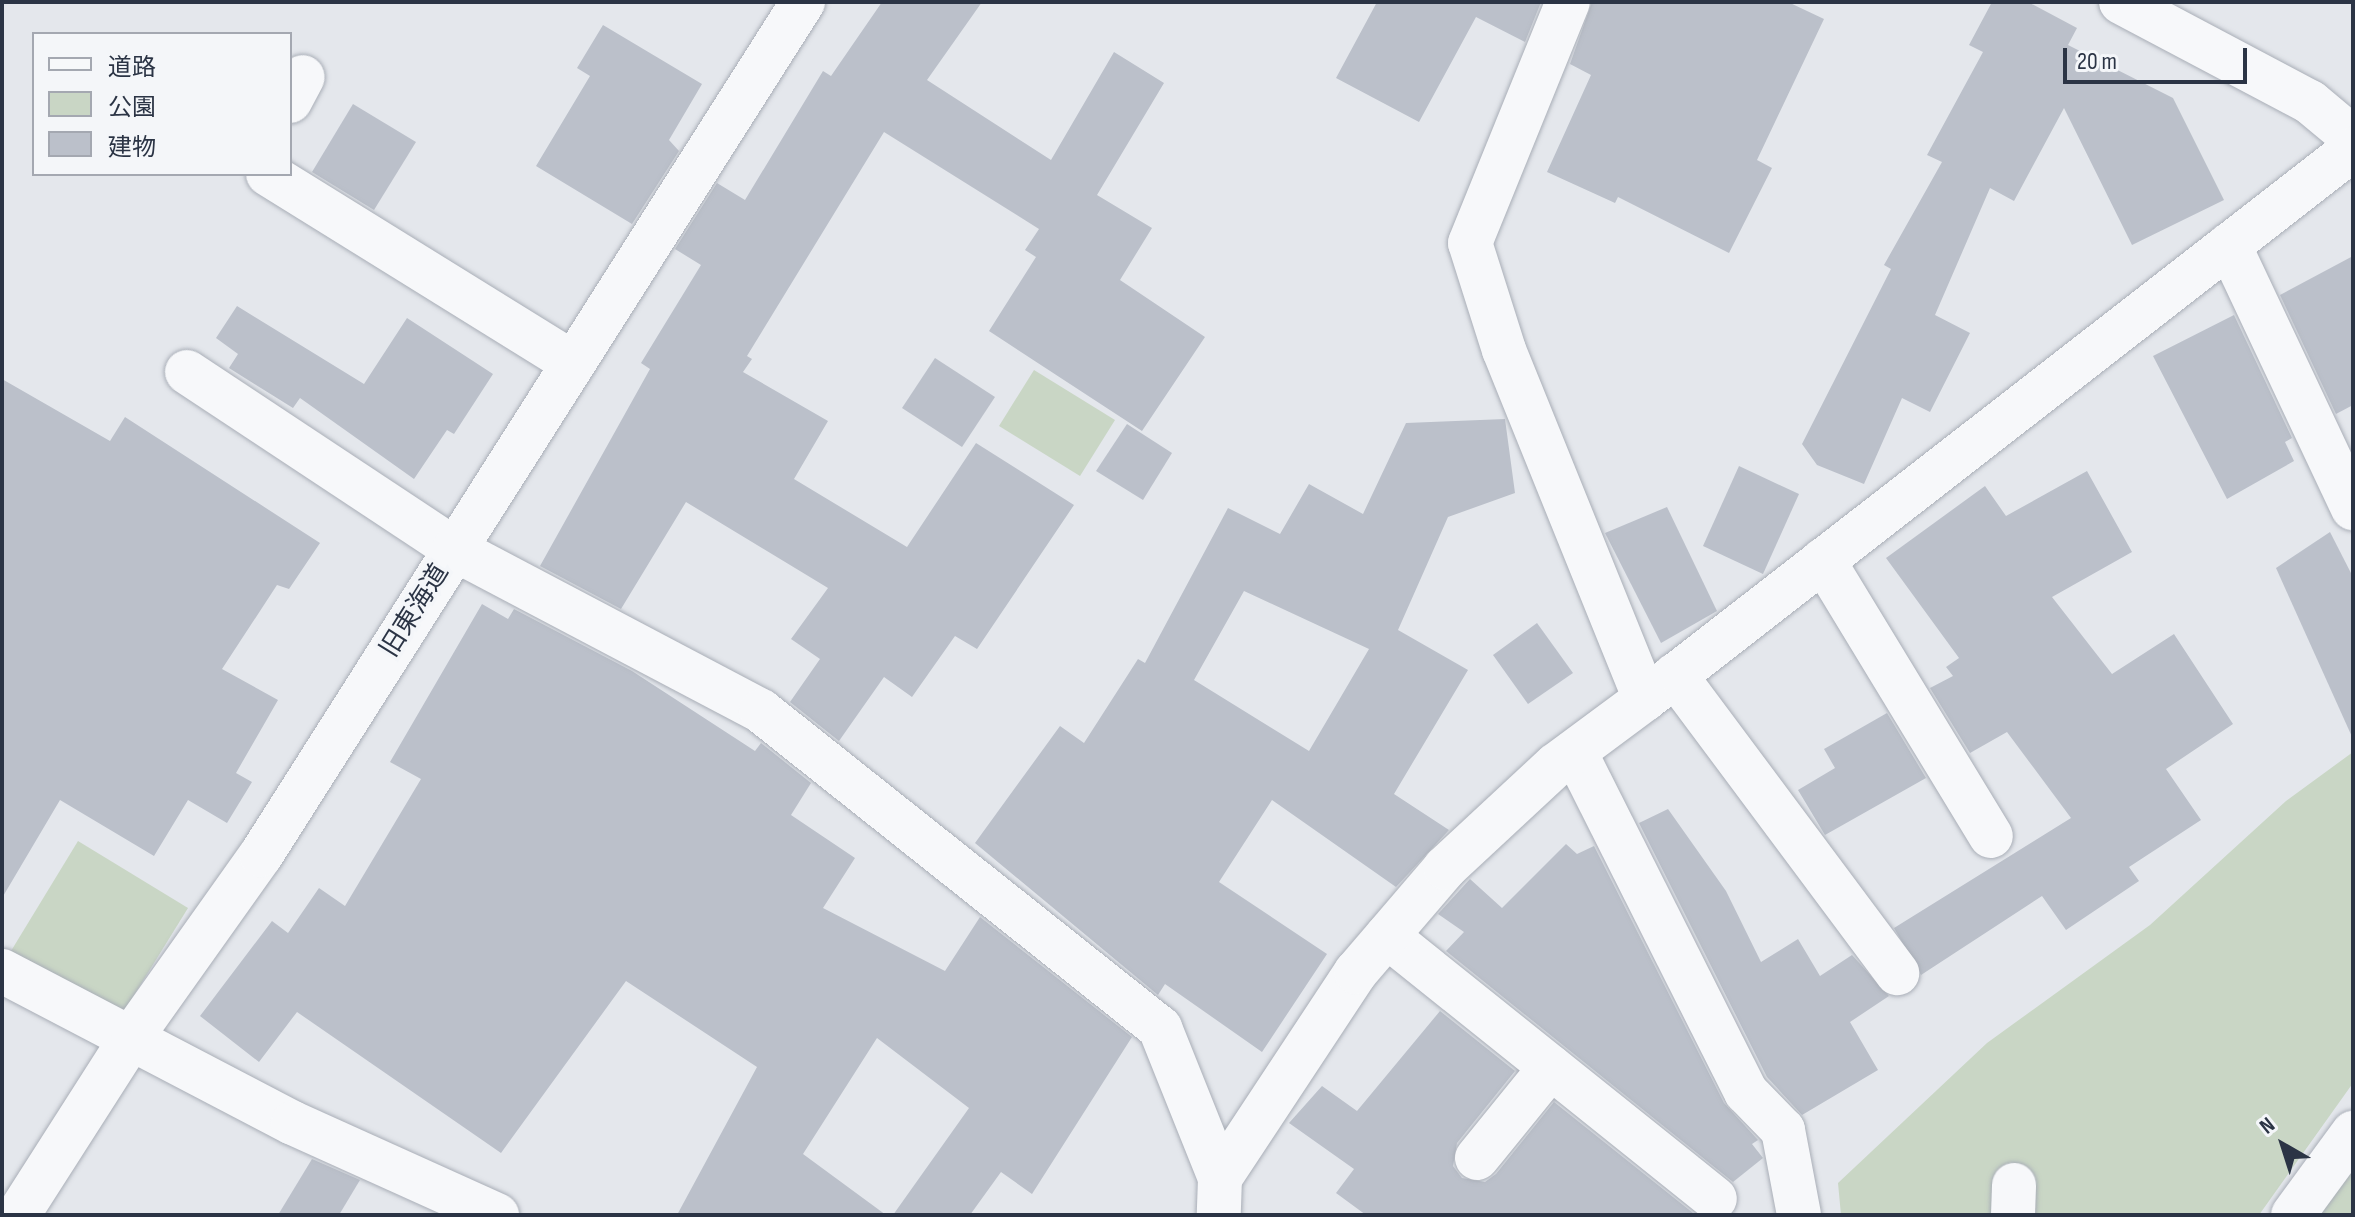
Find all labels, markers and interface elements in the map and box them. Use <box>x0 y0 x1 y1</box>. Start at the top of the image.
legend <box>32 32 292 176</box>
scale bar <box>2067 32 2251 82</box>
text: 20 m <box>2077 47 2117 76</box>
text: 道路 <box>108 53 156 82</box>
text: 公園 <box>108 93 156 122</box>
text: 建物 <box>108 133 156 162</box>
street label: 旧東海道 <box>374 559 456 663</box>
north arrow <box>2243 1105 2323 1185</box>
text: N <box>2255 1112 2281 1140</box>

